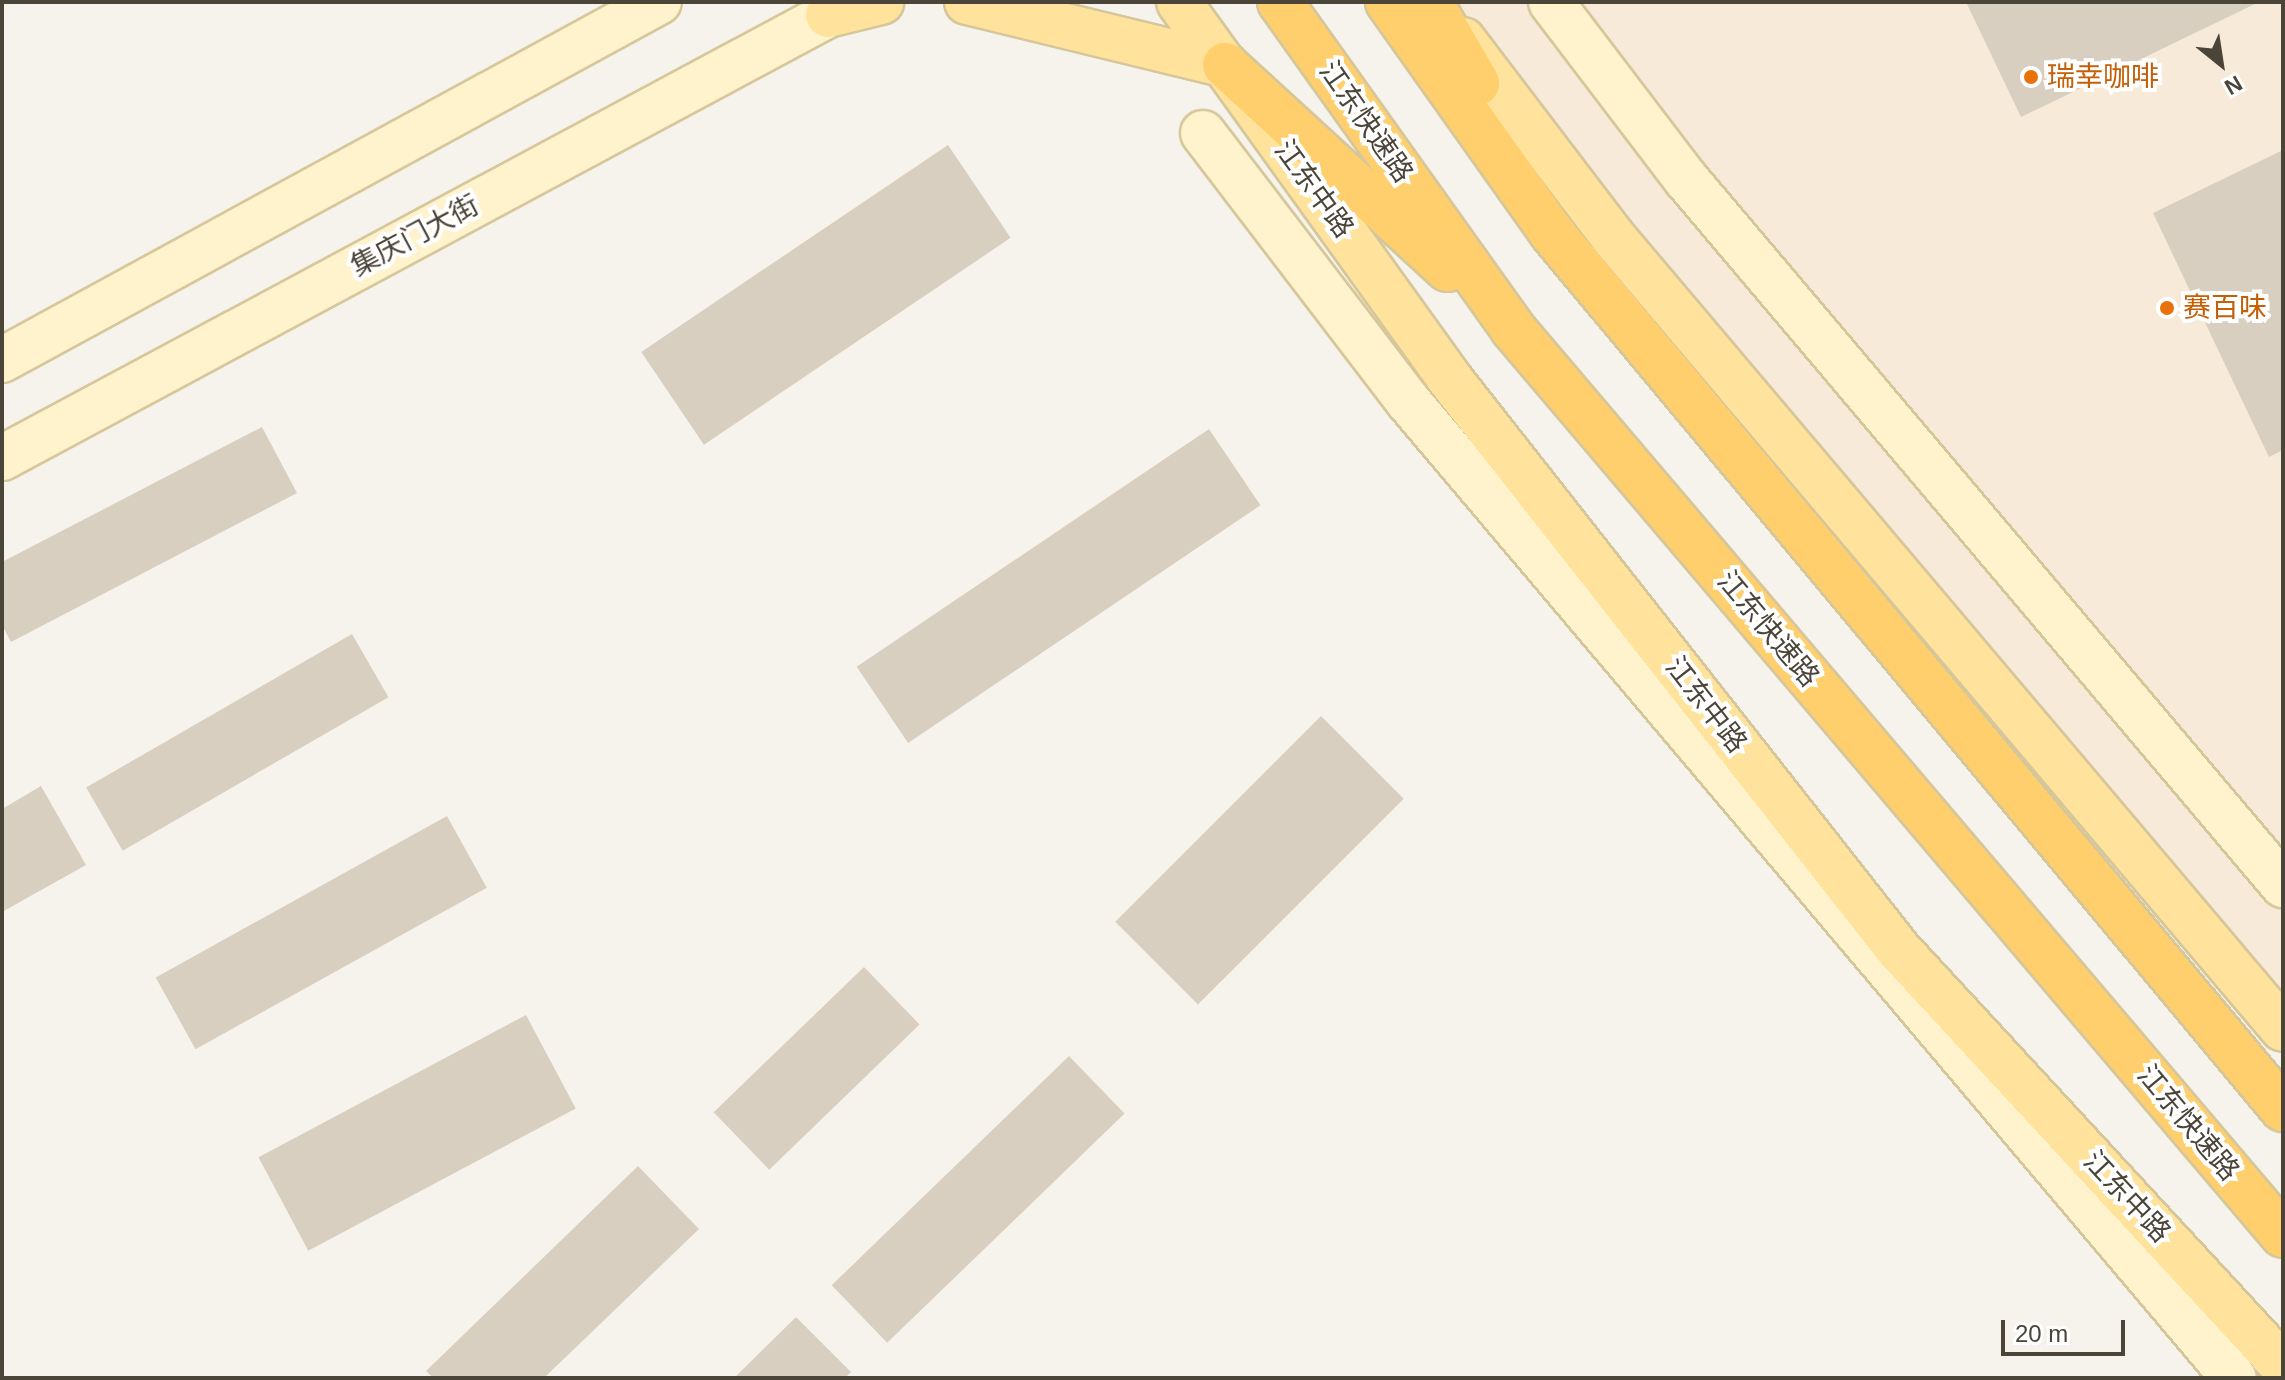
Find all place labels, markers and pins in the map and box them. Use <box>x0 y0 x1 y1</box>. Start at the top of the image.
place label: 瑞幸咖啡 <box>2047 60 2159 94</box>
marker: 瑞幸咖啡 <box>2022 68 2040 86</box>
place label: 赛百味 <box>2183 291 2267 325</box>
marker: 赛百味 <box>2158 299 2176 317</box>

